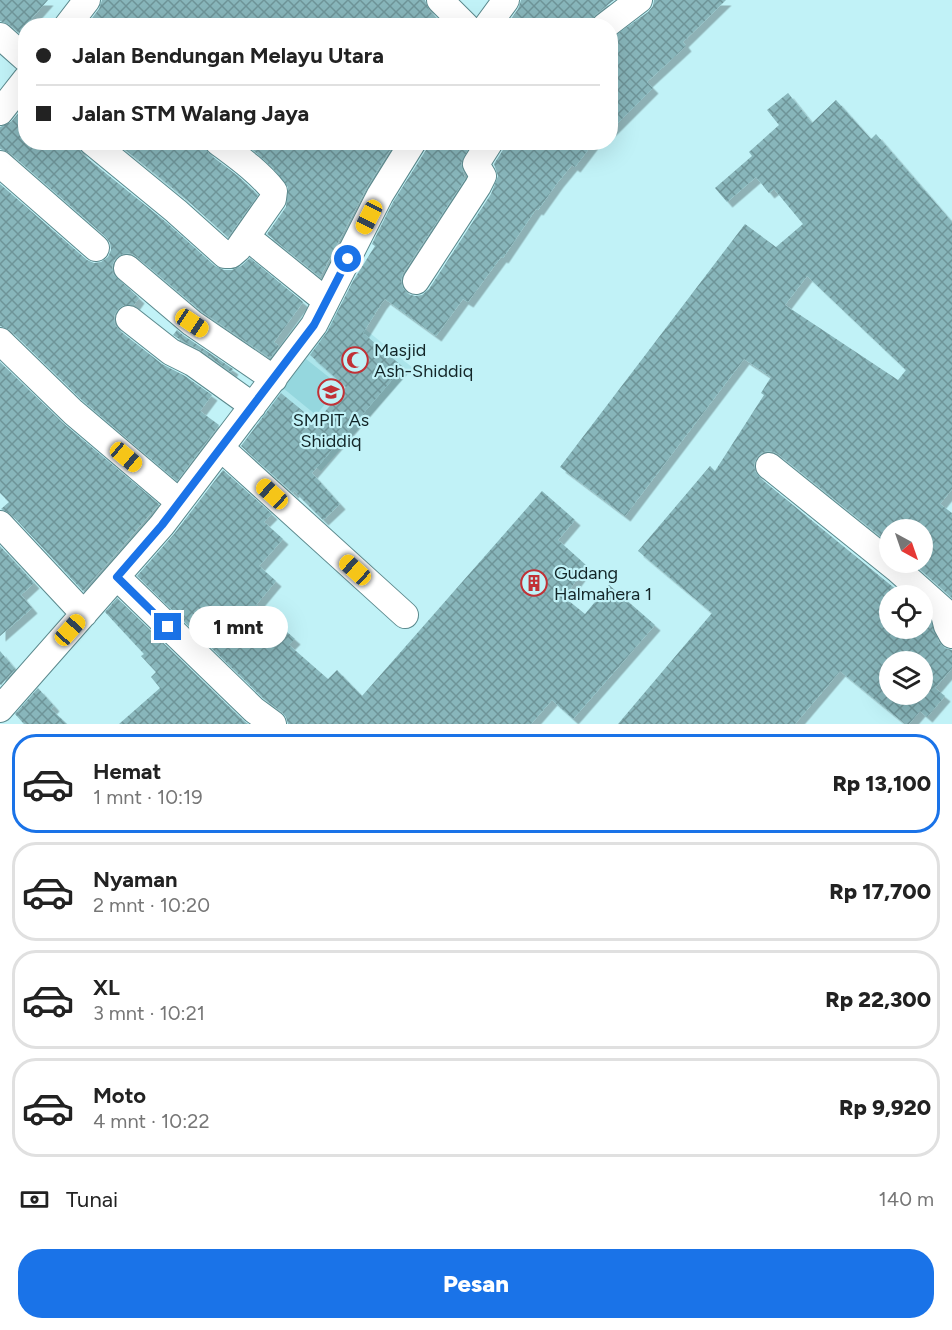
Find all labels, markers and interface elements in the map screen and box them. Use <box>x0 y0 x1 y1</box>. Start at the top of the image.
text: Jalan Bendungan Melayu Utara <box>72 42 384 69</box>
text: Jalan STM Walang Jaya <box>72 100 309 127</box>
car <box>353 197 385 237</box>
route start <box>334 245 361 272</box>
car <box>172 305 212 341</box>
place label: Masjid Ash-Shiddiq <box>374 339 473 382</box>
mosque icon: Masjid Ash-Shiddiq <box>340 345 370 375</box>
school or university icon: SMPIT As Shiddiq <box>316 377 346 407</box>
place label: SMPIT As Shiddiq <box>293 409 369 452</box>
car <box>106 439 146 475</box>
car <box>253 475 291 513</box>
north arrow <box>879 519 933 573</box>
map controls <box>879 519 933 705</box>
car <box>336 551 374 589</box>
place label: Gudang Halmahera 1 <box>554 562 652 605</box>
building icon: Gudang Halmahera 1 <box>519 568 549 598</box>
button: locate <box>879 585 933 639</box>
callout: 1 mnt <box>189 606 288 648</box>
car <box>51 611 89 649</box>
route end <box>154 613 181 640</box>
text: 1 mnt <box>213 615 264 639</box>
button: layers <box>879 651 933 705</box>
icon: car <box>21 757 75 811</box>
text: Hemat <box>93 758 161 785</box>
text: Rp 13,100 <box>832 770 931 797</box>
text: 1 mnt · 10:19 <box>93 785 203 809</box>
icon: car <box>21 865 75 919</box>
text: Nyaman <box>93 866 177 893</box>
text: Rp 17,700 <box>829 878 931 905</box>
text: 2 mnt · 10:20 <box>93 893 210 917</box>
icon: car <box>21 973 75 1027</box>
text: XL <box>93 974 120 1001</box>
text: Rp 22,300 <box>825 986 931 1013</box>
text: 3 mnt · 10:21 <box>93 1001 205 1025</box>
icon: car <box>21 1081 75 1135</box>
text: Moto <box>93 1082 146 1109</box>
text: Rp 9,920 <box>839 1094 931 1121</box>
text: 4 mnt · 10:22 <box>93 1109 210 1133</box>
icon: cash <box>18 1183 51 1216</box>
text: Tunai <box>66 1186 118 1213</box>
text: 140 m <box>879 1187 934 1211</box>
button: Pesan <box>18 1249 934 1318</box>

